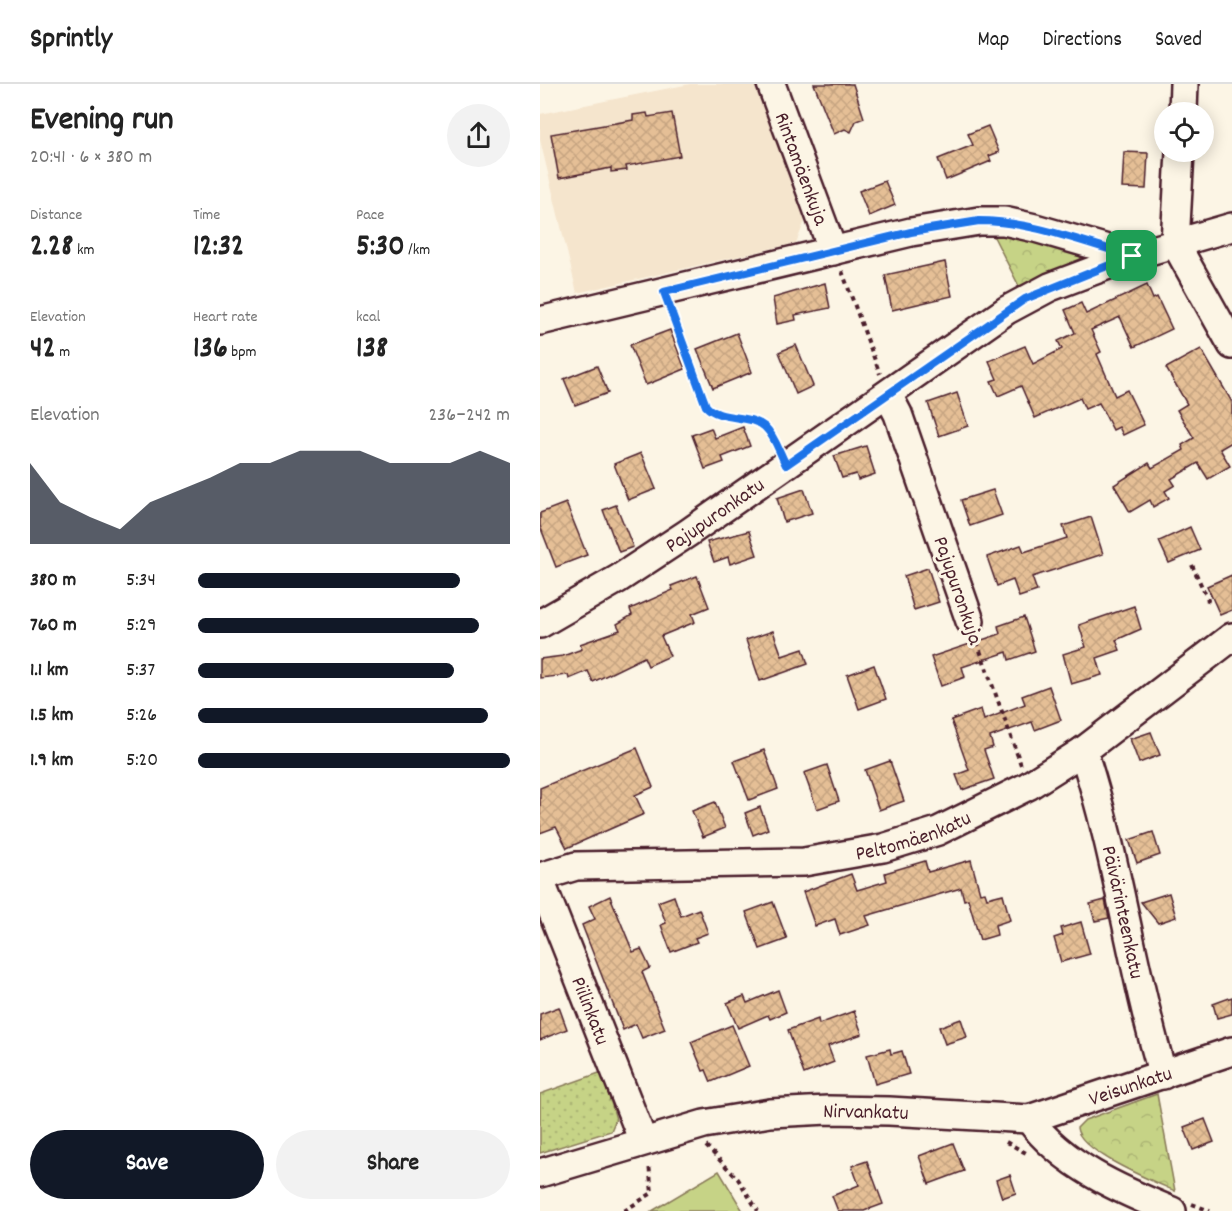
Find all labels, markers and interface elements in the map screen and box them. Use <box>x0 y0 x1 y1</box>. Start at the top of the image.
text: Sprintly <box>30 21 112 61</box>
text: Map <box>978 26 1009 56</box>
text: Directions <box>1042 26 1122 56</box>
text: Saved <box>1155 26 1202 56</box>
text: Evening run <box>30 98 174 145</box>
map controls <box>1154 102 1214 162</box>
button: locate <box>1154 102 1214 162</box>
button: share <box>447 104 510 167</box>
street label: Rintamäenkuja <box>765 109 835 231</box>
text: 20:41 · 6 × 380 m <box>30 144 152 172</box>
text: Distance <box>30 204 82 227</box>
text: Time <box>193 204 220 227</box>
text: Pace <box>356 204 384 227</box>
text: 2.28 <box>30 227 73 270</box>
text: 12:32 <box>193 227 244 270</box>
text: 5:30 <box>356 227 405 270</box>
pin <box>1106 230 1157 281</box>
text: km <box>73 239 94 262</box>
text: /km <box>405 239 430 262</box>
icon: arrive <box>1115 239 1148 272</box>
text: Elevation <box>30 306 86 329</box>
text: Heart rate <box>193 306 258 329</box>
text: kcal <box>356 306 380 329</box>
text: 42 <box>30 329 56 372</box>
text: 136 <box>193 329 228 372</box>
text: 138 <box>356 329 388 372</box>
text: m <box>56 341 70 364</box>
text: bpm <box>228 341 257 364</box>
text: Elevation <box>30 402 100 430</box>
text: 236–242 m <box>429 402 510 430</box>
street label: Pajupuronkatu <box>660 472 772 562</box>
street label: Pajupuronkuja <box>924 533 989 650</box>
text: 380 m <box>30 567 76 595</box>
text: 5:34 <box>126 567 156 595</box>
text: 760 m <box>30 612 77 640</box>
text: 5:29 <box>126 612 156 640</box>
text: 1.1 km <box>30 657 69 685</box>
text: 5:37 <box>126 657 155 685</box>
text: 1.5 km <box>30 702 73 730</box>
text: 5:26 <box>126 702 157 730</box>
text: 1.9 km <box>30 747 73 775</box>
text: 5:20 <box>126 747 158 775</box>
street label: Peltomäenkatu <box>853 805 977 871</box>
street label: Päivärinteenkatu <box>1092 843 1150 982</box>
street label: Piilinkatu <box>562 973 616 1050</box>
street label: Veisunkatu <box>1085 1060 1177 1116</box>
street label: Nirvankatu <box>823 1098 909 1130</box>
button: Save <box>30 1130 264 1199</box>
button: Share <box>276 1130 510 1199</box>

